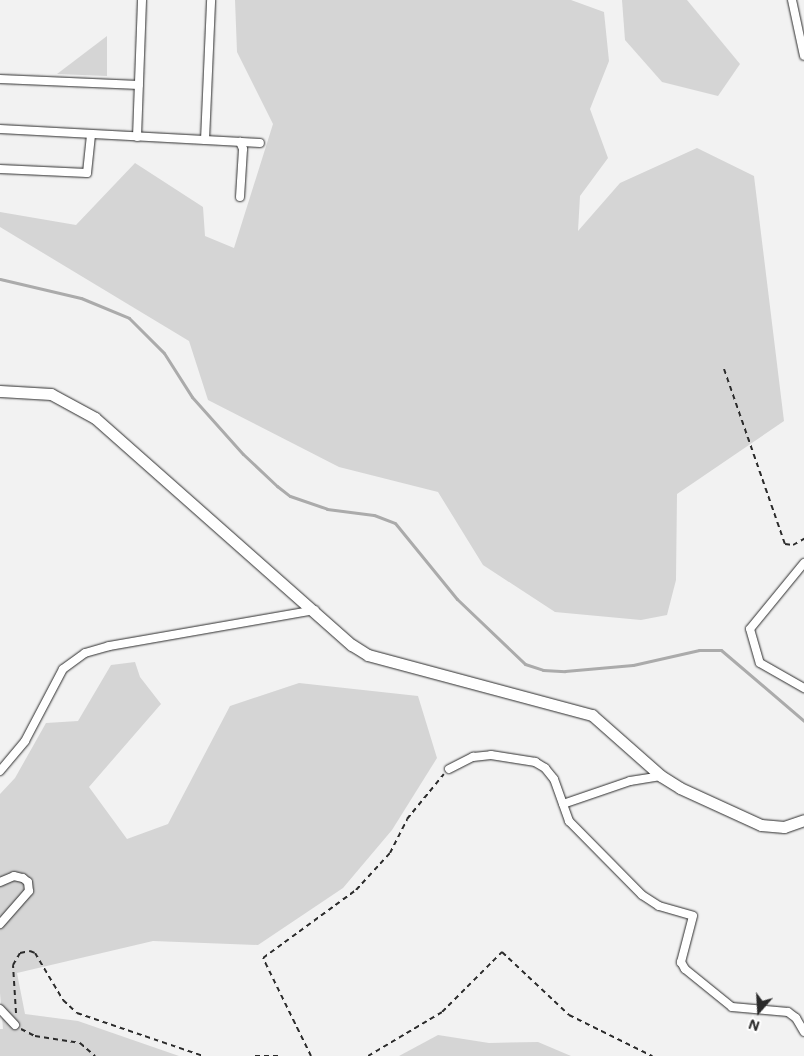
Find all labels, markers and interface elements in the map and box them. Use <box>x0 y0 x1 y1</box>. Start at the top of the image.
north arrow <box>734 986 784 1036</box>
text: N <box>746 1015 762 1036</box>

